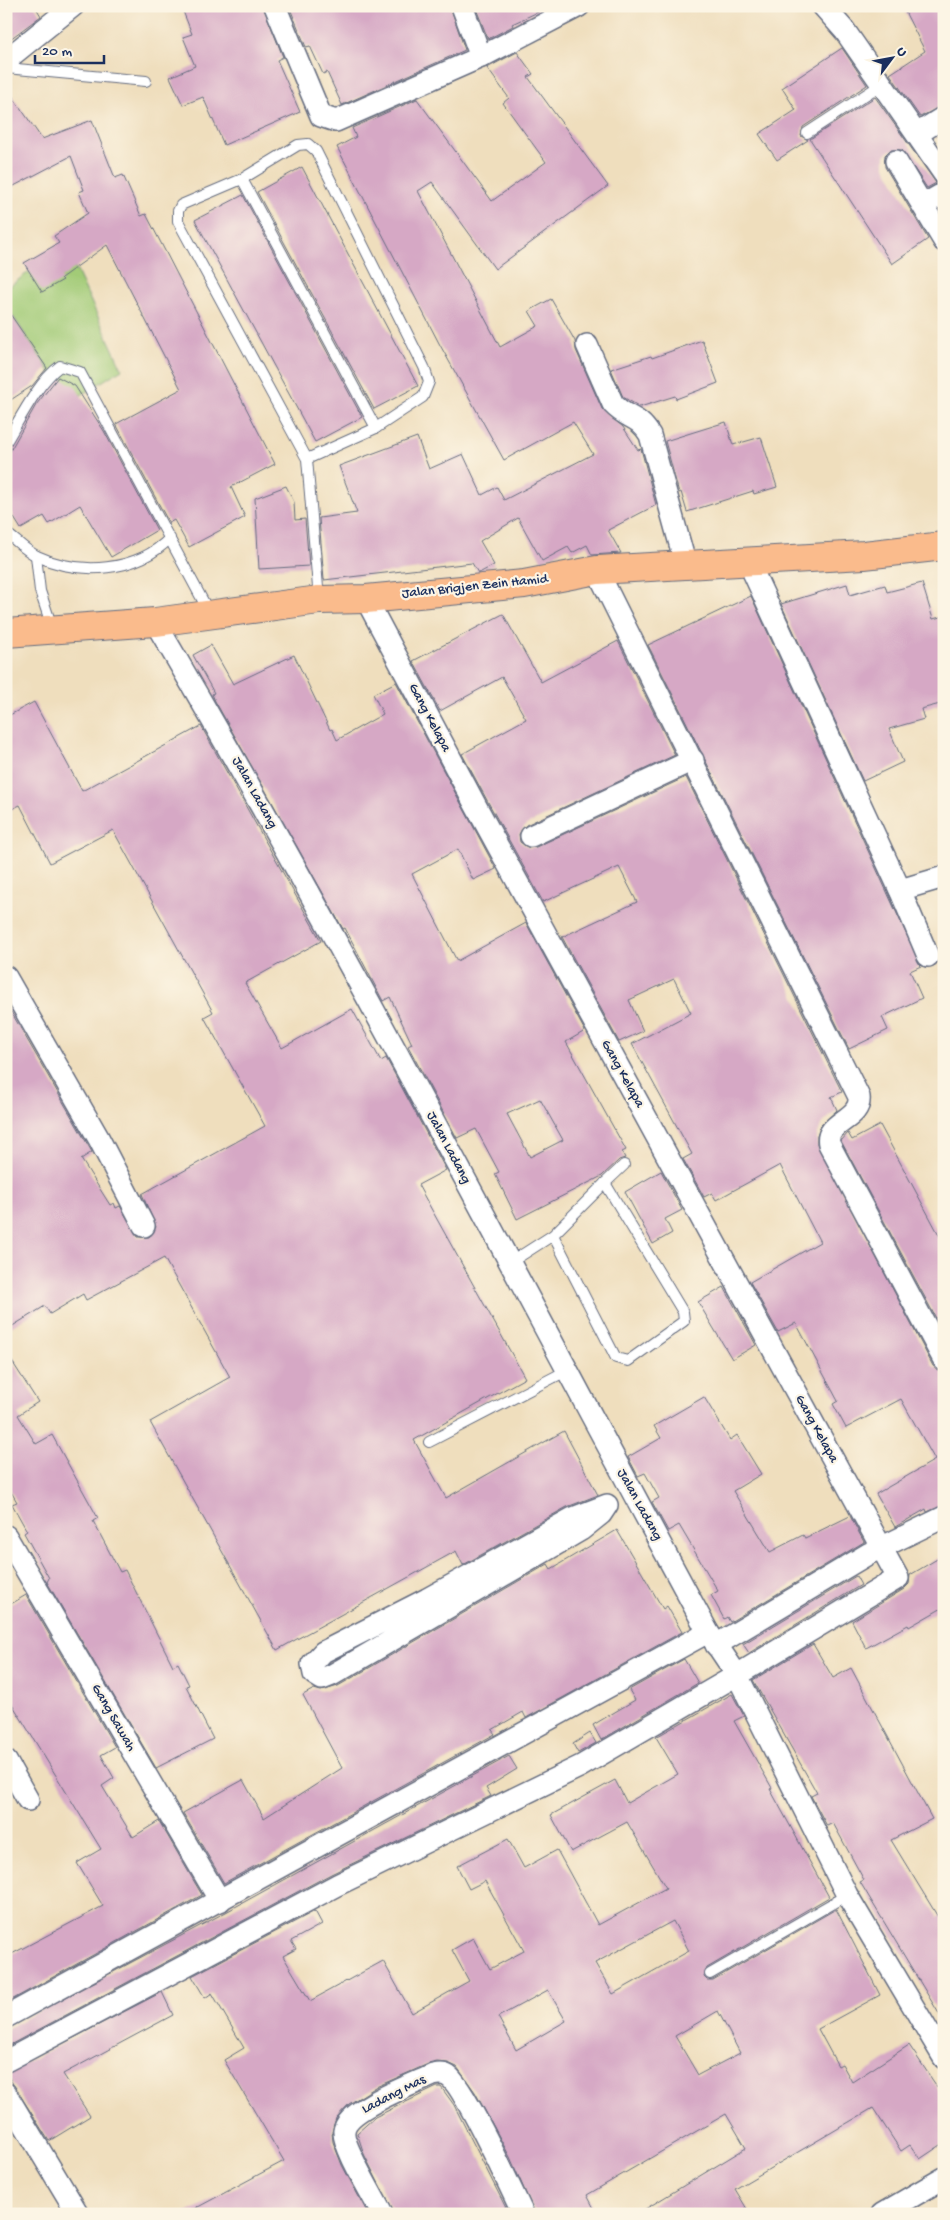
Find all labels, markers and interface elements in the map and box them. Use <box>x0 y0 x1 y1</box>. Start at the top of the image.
scale bar <box>35 32 104 64</box>
north arrow <box>868 32 918 82</box>
text: 20 m <box>42 43 72 61</box>
text: U <box>892 44 910 60</box>
street label: Jalan Brigjen Zein Hamid <box>401 571 551 603</box>
street label: Gang Kelapa <box>404 681 455 756</box>
street label: Jalan Ladang <box>227 754 281 832</box>
street label: Gang Kelapa <box>596 1037 648 1112</box>
street label: Jalan Ladang <box>422 1109 474 1187</box>
street label: Gang Kelapa <box>790 1392 842 1467</box>
street label: Jalan Ladang <box>612 1466 666 1544</box>
street label: Gang Sawah <box>87 1681 139 1755</box>
street label: Ladang Mas <box>359 2071 430 2118</box>

